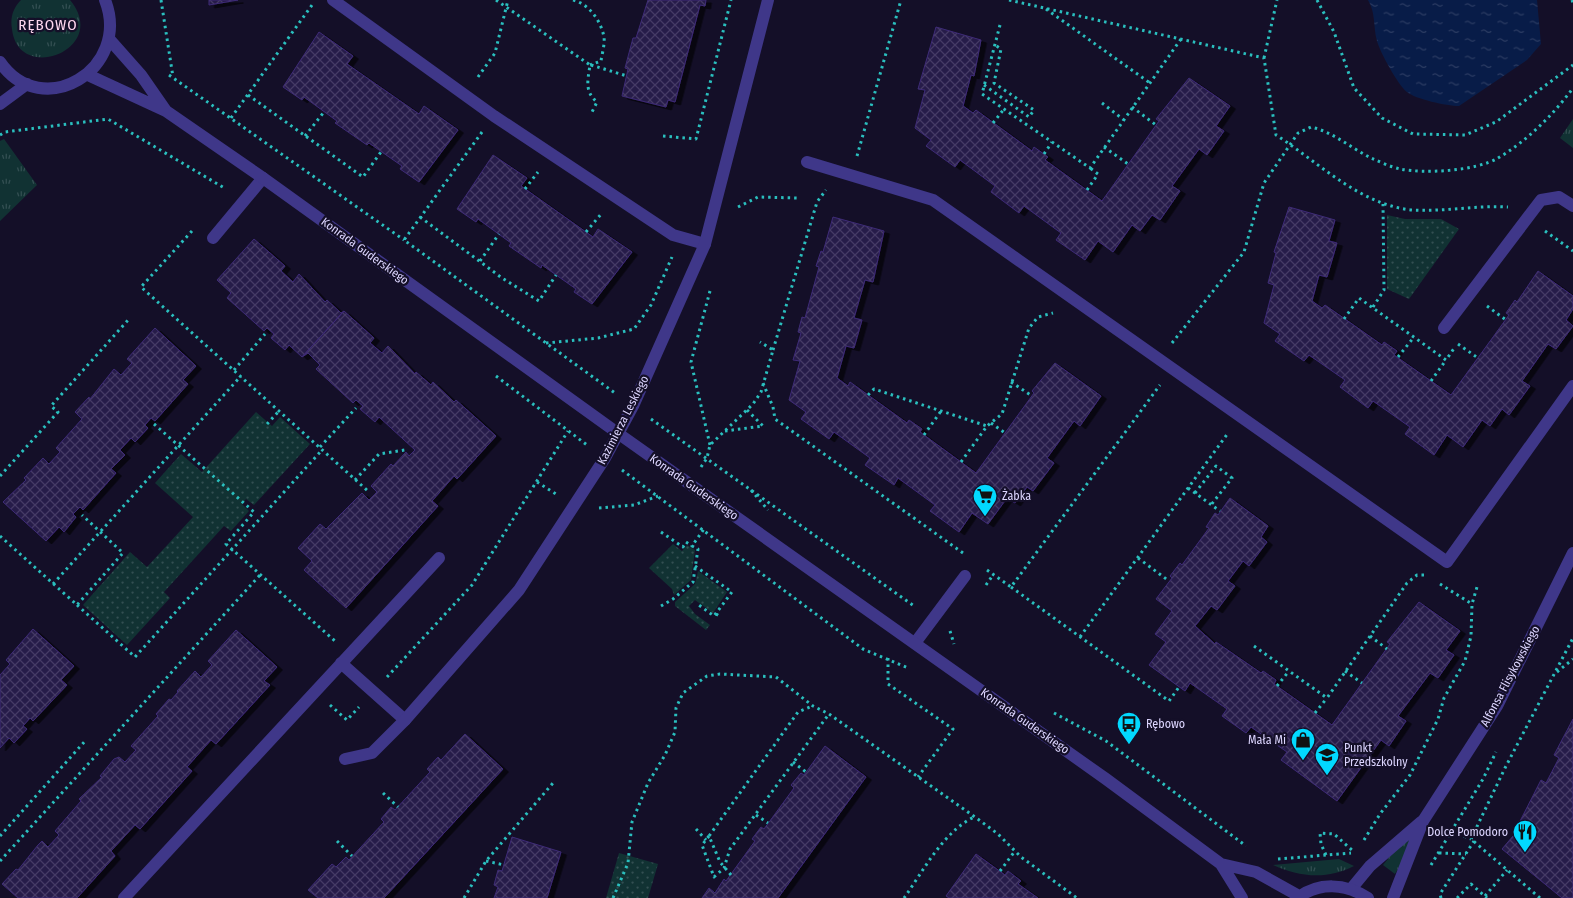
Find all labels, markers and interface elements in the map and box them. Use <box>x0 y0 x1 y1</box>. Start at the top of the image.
district label: RĘBOWO <box>18 16 78 34</box>
street label: Konrada Guderskiego <box>319 215 411 287</box>
street label: Kazimierza Leskiego <box>595 373 651 467</box>
street label: Konrada Guderskiego <box>647 451 741 523</box>
supermarket icon: Żabka <box>972 483 998 517</box>
place label: Żabka <box>1002 488 1031 503</box>
street label: Alfonsa Flisykowskiego <box>1477 623 1543 729</box>
street label: Konrada Guderskiego <box>978 685 1072 757</box>
bus stop icon: Rębowo <box>1116 711 1142 745</box>
place label: Rębowo <box>1146 717 1185 731</box>
shop icon: Mała Mi <box>1290 727 1316 761</box>
place label: Mała Mi <box>1248 733 1286 747</box>
place label: Punkt Przedszkolny <box>1344 741 1408 769</box>
school or university icon: Punkt Przedszkolny <box>1314 742 1340 776</box>
restaurant icon: Dolce Pomodoro <box>1512 819 1538 853</box>
place label: Dolce Pomodoro <box>1427 825 1508 839</box>

